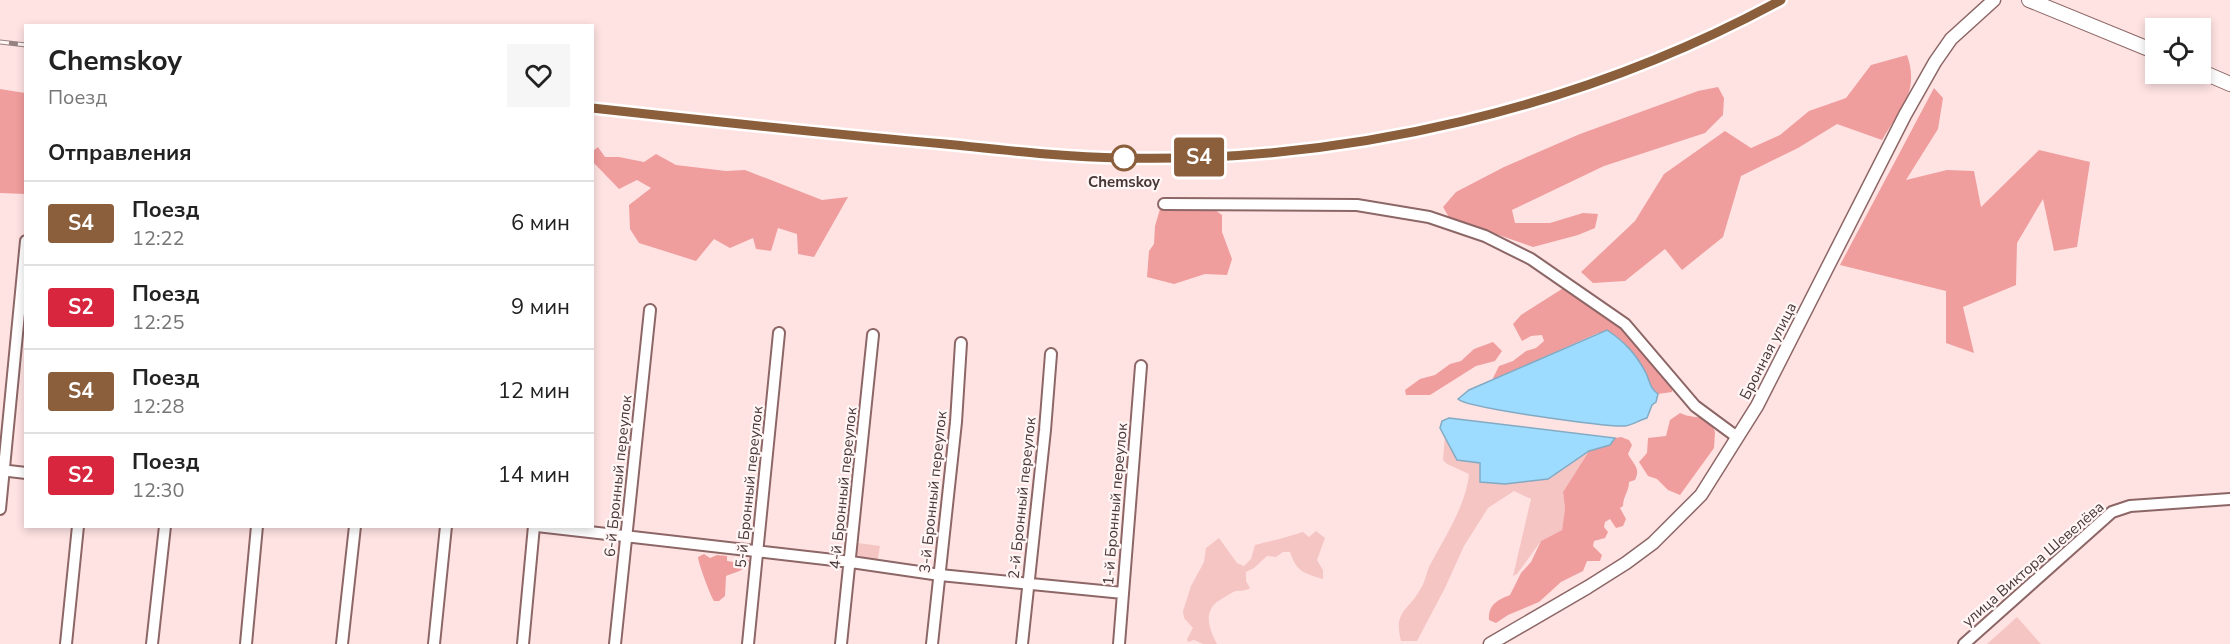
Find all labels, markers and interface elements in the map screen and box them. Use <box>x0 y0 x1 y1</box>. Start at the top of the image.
map controls <box>2145 18 2211 84</box>
button: locate <box>2145 18 2211 84</box>
text: Chemskoy <box>48 42 182 80</box>
button: heart <box>507 44 570 107</box>
text: Поезд <box>48 84 107 111</box>
text: Отправления <box>48 138 192 168</box>
line badge: S4 <box>1172 138 1226 176</box>
text: S4 <box>1186 143 1212 171</box>
marker: Chemskoy <box>1111 145 1137 171</box>
place label: Chemskoy <box>1088 172 1160 192</box>
text: Поезд <box>132 195 199 225</box>
text: 6 мин <box>511 208 570 238</box>
text: S4 <box>68 209 94 237</box>
text: 12:22 <box>132 225 185 252</box>
text: Поезд <box>132 279 199 309</box>
text: 9 мин <box>511 292 570 322</box>
text: S2 <box>68 293 94 321</box>
street label: Бронная улица <box>1735 299 1801 403</box>
text: 12:25 <box>132 309 185 336</box>
text: Поезд <box>132 363 199 393</box>
text: 12 мин <box>498 376 570 406</box>
text: S4 <box>68 377 94 405</box>
text: 12:28 <box>132 393 185 420</box>
street label: 6-й Бронный переулок <box>600 394 636 558</box>
street label: 5-й Бронный переулок <box>731 405 767 569</box>
street label: 4-й Бронный переулок <box>825 406 861 570</box>
street label: 3-й Бронный переулок <box>915 410 951 574</box>
street label: 2-й Бронный переулок <box>1004 416 1040 580</box>
street label: 1-й Бронный переулок <box>1098 422 1132 586</box>
text: Поезд <box>132 447 199 477</box>
text: 14 мин <box>498 460 570 490</box>
text: S2 <box>68 461 94 489</box>
text: 12:30 <box>132 477 185 504</box>
street label: улица Виктора Шевелёва <box>1958 497 2108 631</box>

